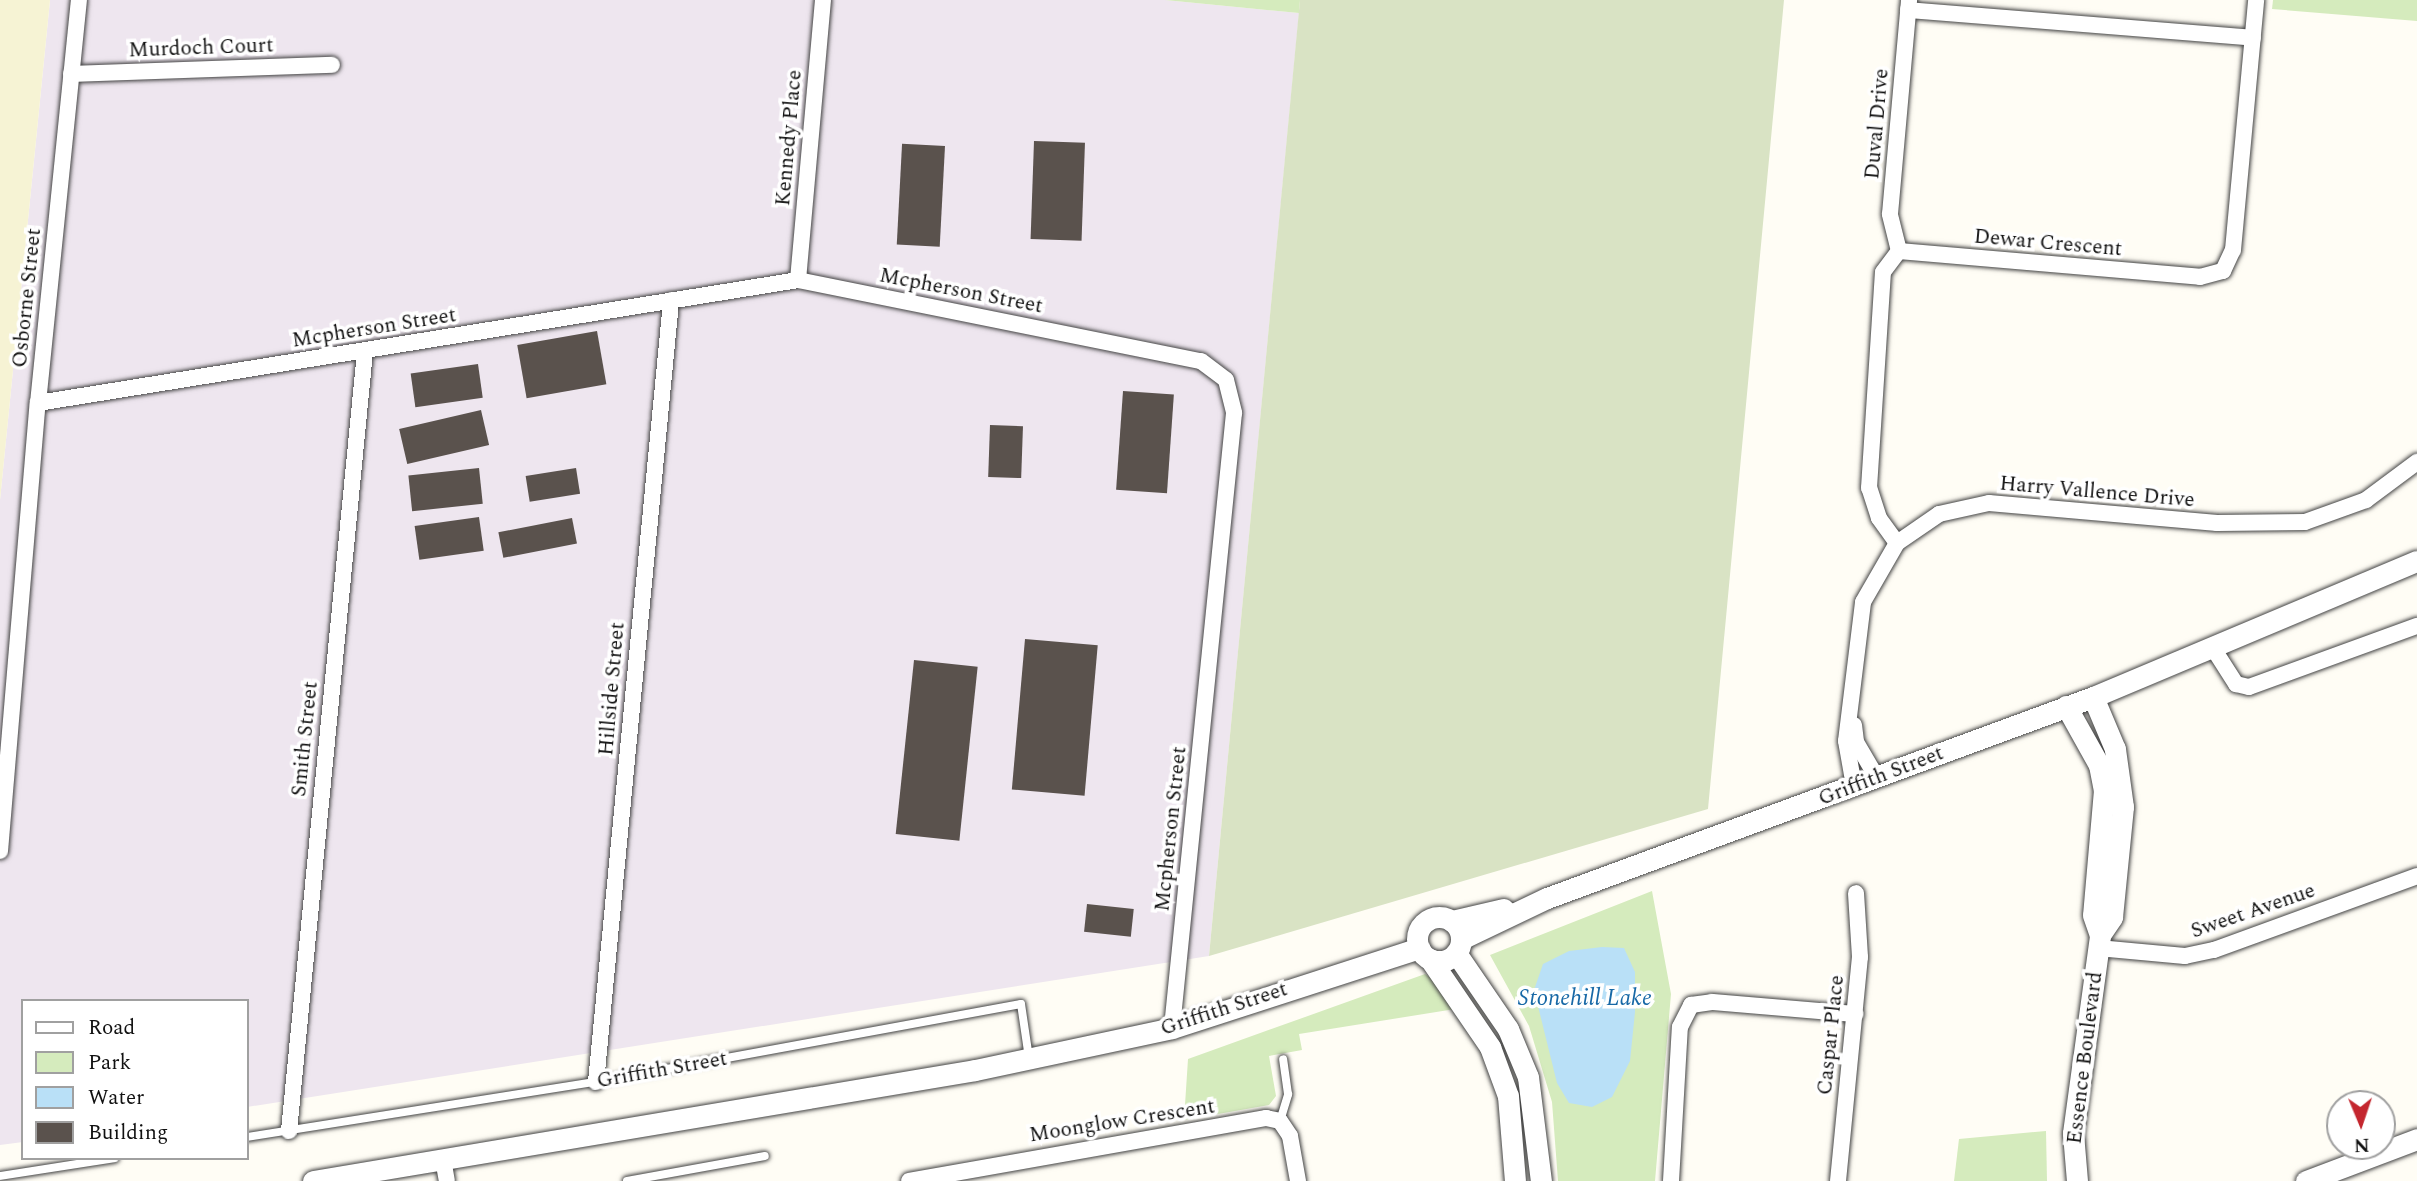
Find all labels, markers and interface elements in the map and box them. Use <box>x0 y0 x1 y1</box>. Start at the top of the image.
street label: Murdoch Court <box>128 33 274 63</box>
street label: Duval Drive <box>1860 68 1894 180</box>
street label: Kennedy Place <box>770 69 808 207</box>
street label: Dewar Crescent <box>1973 224 2123 262</box>
street label: Osborne Street <box>7 227 47 369</box>
street label: Mcpherson Street <box>877 263 1045 319</box>
street label: Mcpherson Street <box>290 303 458 353</box>
street label: Harry Vallence Drive <box>1998 471 2196 513</box>
street label: Hillside Street <box>594 621 630 757</box>
street label: Smith Street <box>286 680 324 798</box>
street label: Griffith Street <box>1815 741 1947 811</box>
street label: Mcpherson Street <box>1150 745 1192 913</box>
street label: Sweet Avenue <box>2188 878 2318 944</box>
street label: Essence Boulevard <box>2062 970 2108 1146</box>
street label: Caspar Place <box>1812 974 1850 1096</box>
street label: Griffith Street <box>1157 977 1291 1041</box>
water label: Stonehill Lake <box>1518 985 1652 1013</box>
legend <box>21 999 248 1160</box>
text: Road <box>88 1012 135 1044</box>
street label: Griffith Street <box>595 1046 729 1094</box>
text: Park <box>88 1047 131 1079</box>
text: Water <box>88 1082 144 1114</box>
north arrow <box>2326 1090 2396 1160</box>
street label: Moonglow Crescent <box>1027 1094 1217 1148</box>
text: Building <box>88 1117 168 1149</box>
text: N <box>2353 1130 2370 1159</box>

